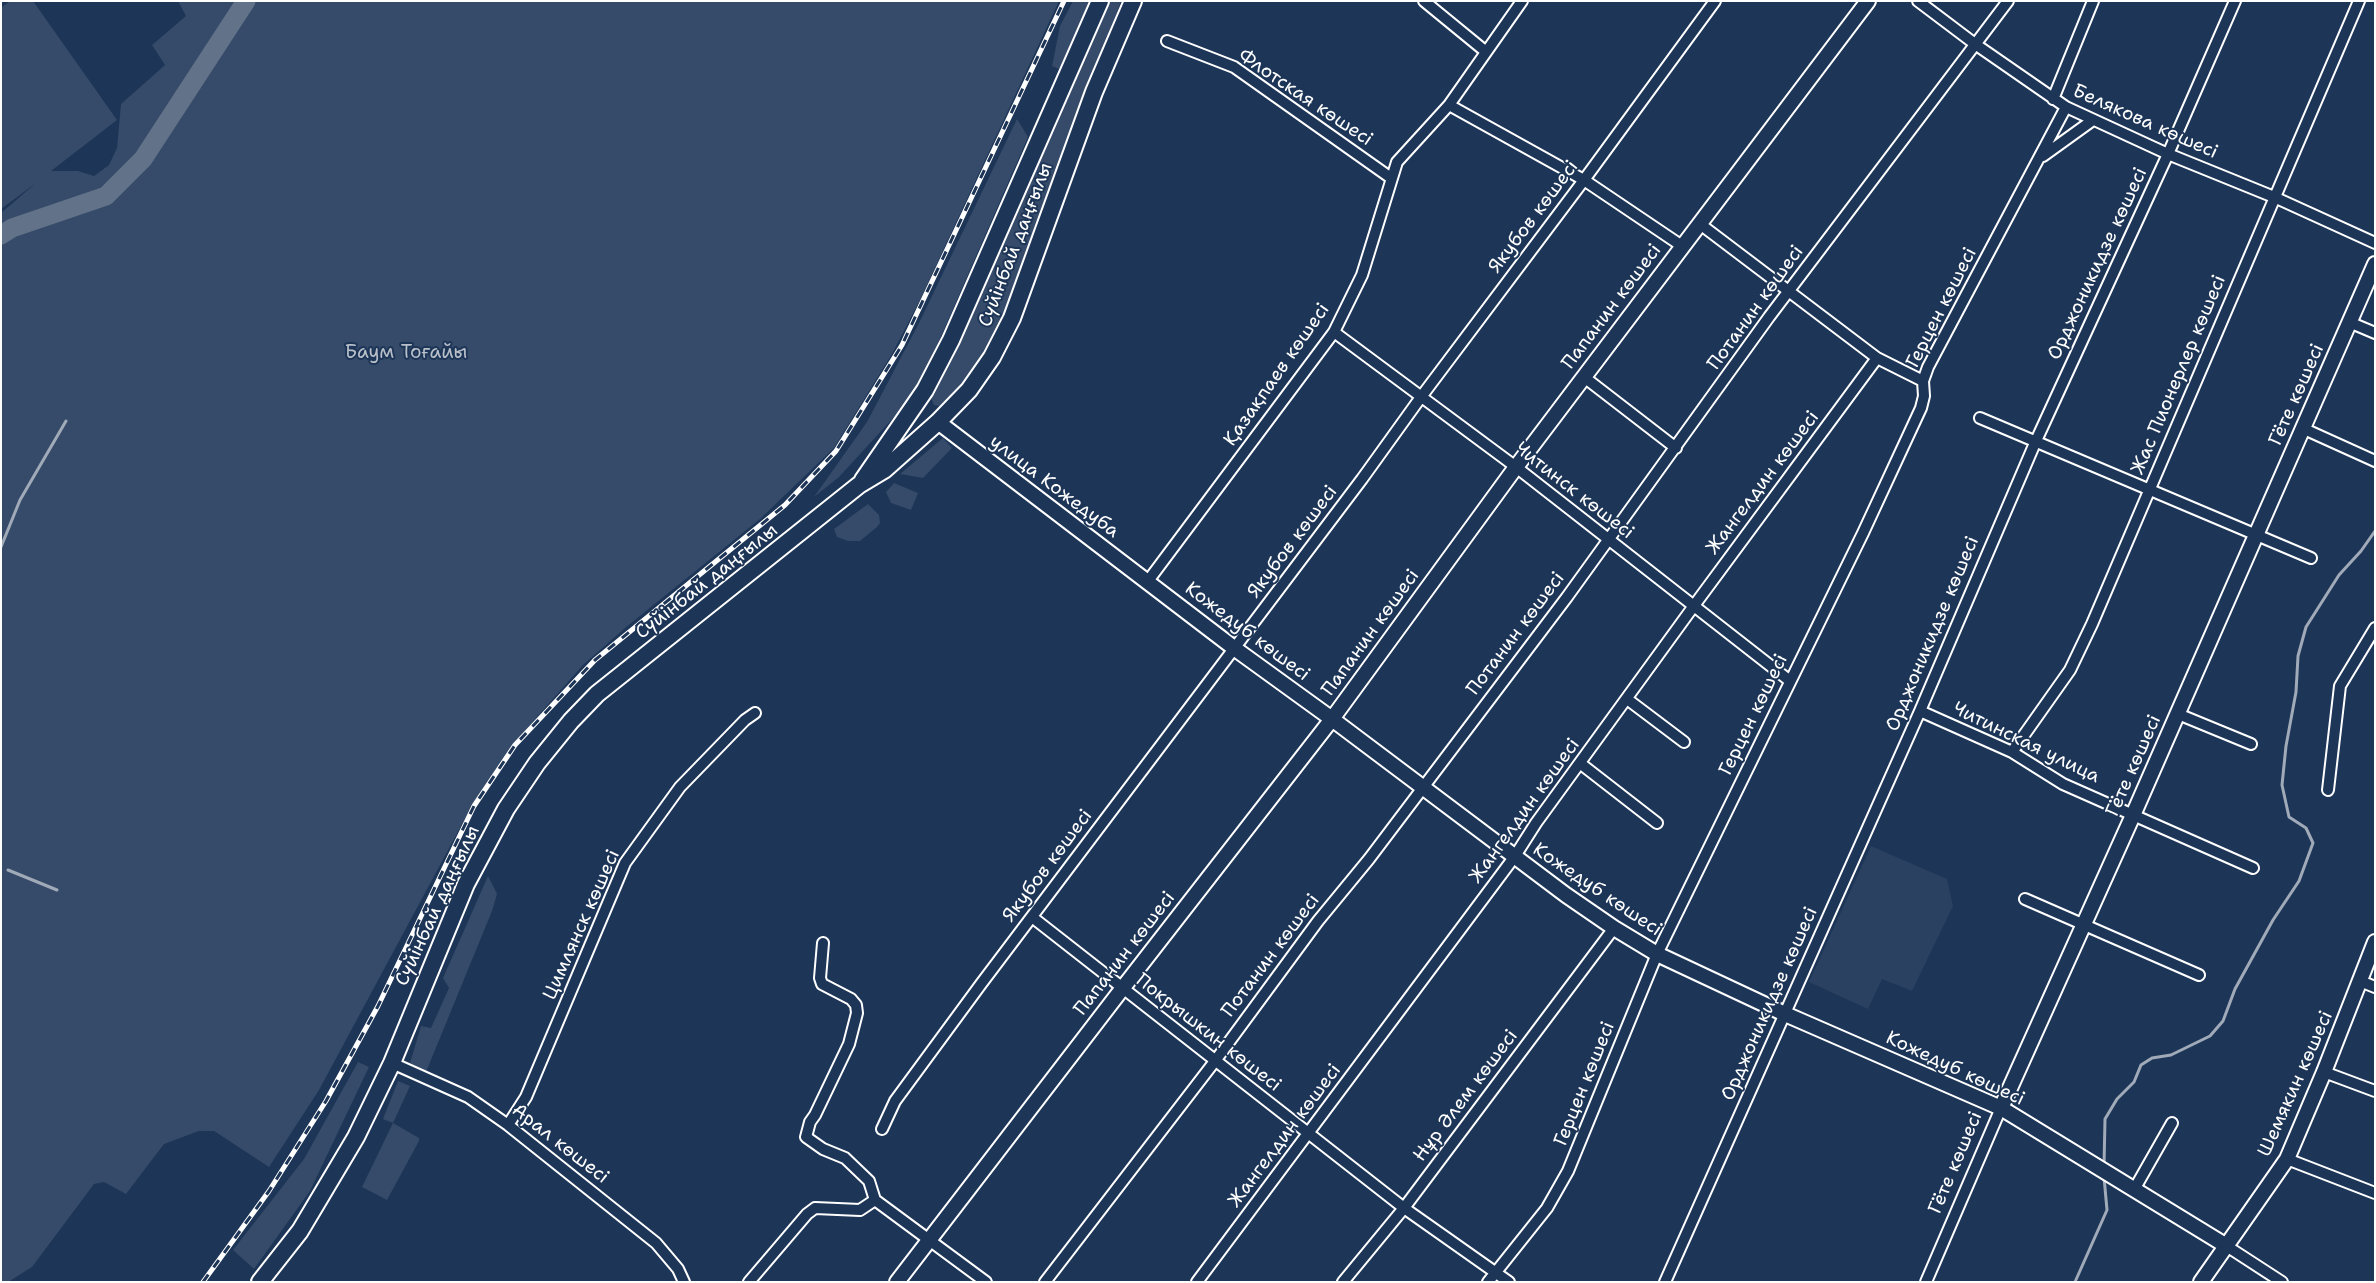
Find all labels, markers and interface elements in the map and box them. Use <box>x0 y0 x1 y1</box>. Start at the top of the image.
street label: Флотская көшесі <box>1233 45 1377 151</box>
street label: Белякова көшесі <box>2069 80 2221 164</box>
street label: Якубов көшесі <box>1484 156 1584 278</box>
street label: Сүйінбай даңғылы <box>974 160 1058 330</box>
street label: Орджоникидзе көшесі <box>2043 164 2153 364</box>
street label: Папанин көшесі <box>1557 240 1667 374</box>
street label: Потанин көшесі <box>1703 241 1809 375</box>
street label: Герцен көшесі <box>1902 244 1982 372</box>
street label: Жас Пионерлер көшесі <box>2127 272 2231 478</box>
street label: Қазақпаев көшесі <box>1219 299 1335 451</box>
street label: Гёте көшесі <box>2264 341 2330 449</box>
park label: Баум Тоғайы <box>345 342 467 364</box>
street label: Жангелдин көшесі <box>1702 407 1824 559</box>
street label: улица Кожедуба <box>985 431 1123 543</box>
street label: Читинск көшесі <box>1510 437 1638 545</box>
street label: Якубов көшесі <box>1243 481 1343 603</box>
street label: Сүйінбай даңғылы <box>631 519 783 645</box>
street label: Орджоникидзе көшесі <box>1882 533 1984 735</box>
street label: Папанин көшесі <box>1317 565 1425 701</box>
street label: Потанин көшесі <box>1462 568 1570 700</box>
street label: Кожедуб көшесі <box>1180 578 1314 686</box>
street label: Герцен көшесі <box>1715 651 1793 779</box>
street label: Читинская улица <box>1949 697 2103 789</box>
street label: Гёте көшесі <box>2101 712 2167 820</box>
street label: Жангелдин көшесі <box>1465 734 1585 888</box>
street label: Якубов көшесі <box>998 805 1098 927</box>
street label: Сүйінбай даңғылы <box>391 822 485 990</box>
street label: Кожедуб көшесі <box>1528 838 1666 942</box>
street label: Цимлянск көшесі <box>539 846 625 1004</box>
street label: Папанин көшесі <box>1069 887 1181 1021</box>
street label: Потанин көшесі <box>1217 890 1325 1022</box>
street label: Орджоникидзе көшесі <box>1717 904 1823 1104</box>
street label: Покрышкин көшесі <box>1131 969 1285 1097</box>
street label: Шемякин көшесі <box>2254 1008 2338 1160</box>
street label: Герцен көшесі <box>1550 1019 1620 1149</box>
street label: Нұр Әлем көшесі <box>1409 1026 1523 1166</box>
street label: Кожедуб көшесі <box>1882 1027 2028 1111</box>
street label: Жангелдин көшесі <box>1224 1060 1346 1212</box>
street label: Арал көшесі <box>507 1099 613 1189</box>
street label: Гёте көшесі <box>1924 1108 1988 1218</box>

